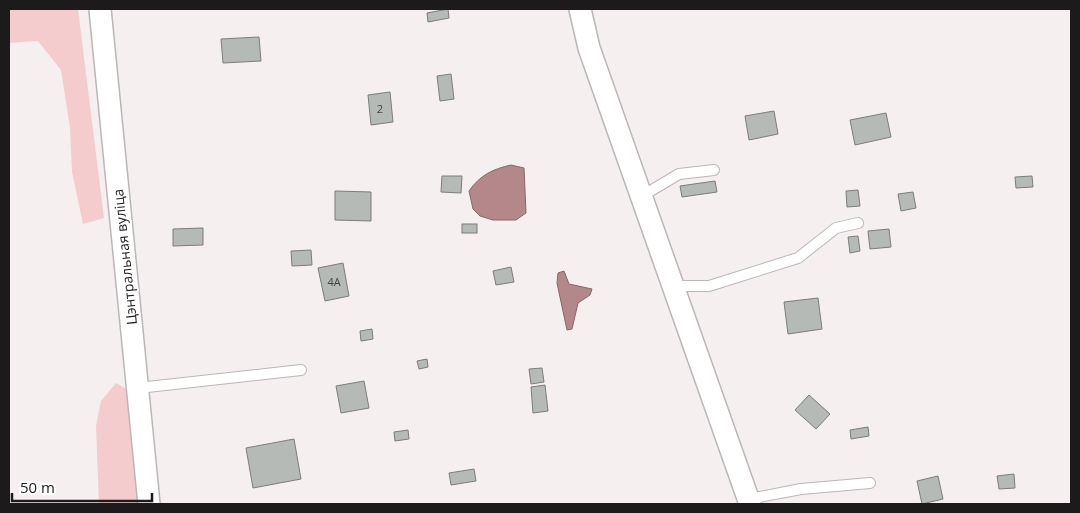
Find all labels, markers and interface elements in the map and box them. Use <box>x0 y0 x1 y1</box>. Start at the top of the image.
house number: 2 <box>377 101 383 116</box>
street label: Цэнтральная вуліца <box>108 188 141 326</box>
house number: 4А <box>327 274 341 289</box>
scale bar <box>12 470 152 502</box>
text: 50 m <box>20 477 55 497</box>

